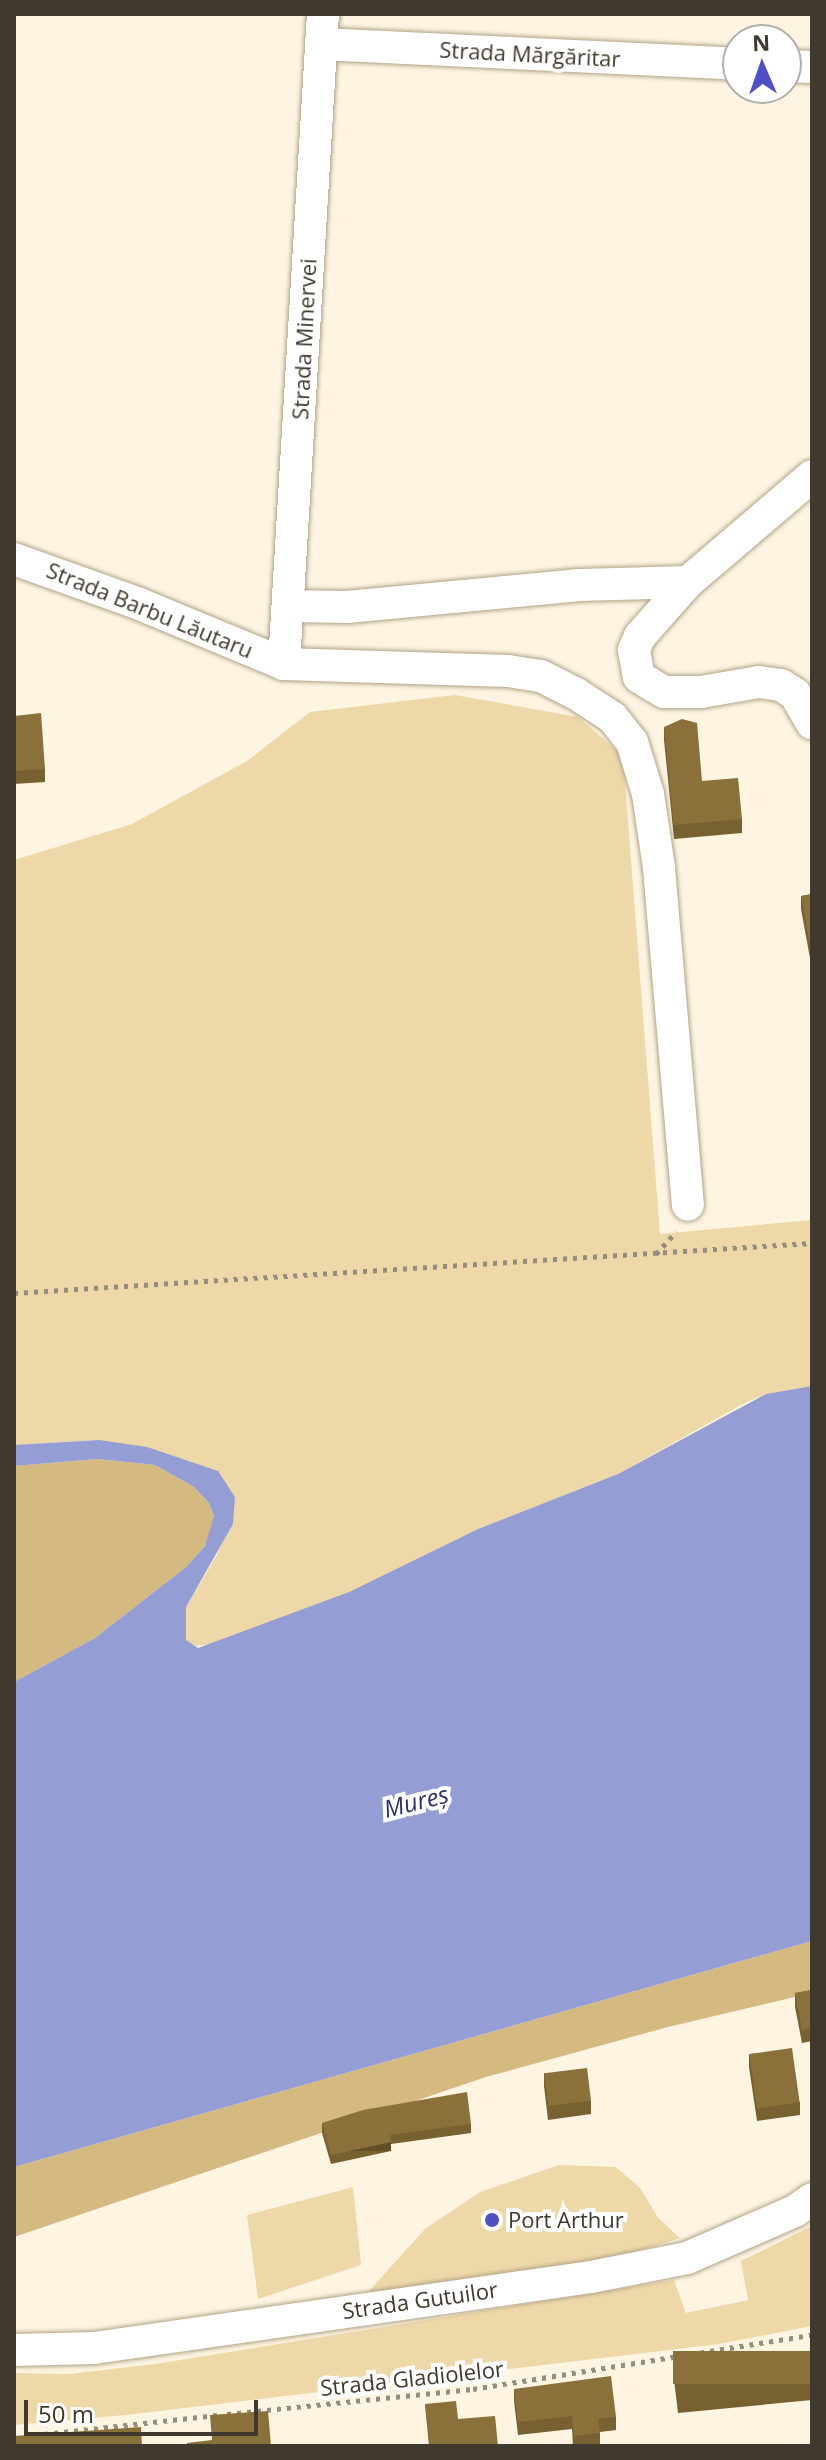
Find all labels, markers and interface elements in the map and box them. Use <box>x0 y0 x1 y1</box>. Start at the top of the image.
north arrow <box>722 24 802 104</box>
text: N <box>752 27 771 57</box>
street label: Strada Mărgăritar <box>439 36 621 72</box>
street label: Strada Minervei <box>287 258 321 420</box>
street label: Strada Barbu Lăutaru <box>43 556 257 664</box>
water label: Mureș <box>381 1779 451 1823</box>
place label: Port Arthur <box>508 2207 624 2233</box>
marker: Port Arthur <box>483 2211 501 2229</box>
street label: Strada Gutuilor <box>341 2276 499 2324</box>
street label: Strada Gladiolelor <box>319 2355 505 2401</box>
scale bar <box>28 2384 262 2434</box>
text: 50 m <box>38 2397 94 2430</box>

